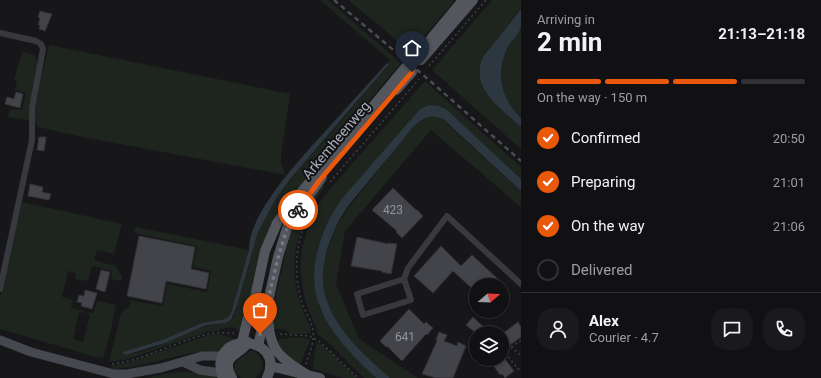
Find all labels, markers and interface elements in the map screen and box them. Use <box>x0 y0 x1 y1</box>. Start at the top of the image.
text: Arriving in <box>537 12 595 27</box>
text: 21:13–21:18 <box>718 25 805 43</box>
text: 2 min <box>537 27 602 57</box>
pin <box>395 31 429 72</box>
icon: home <box>401 37 423 59</box>
text: On the way · 150 m <box>537 90 647 105</box>
street label: Arkemheenweg <box>299 98 373 182</box>
icon: check <box>537 127 559 149</box>
text: Confirmed <box>571 129 641 147</box>
text: 20:50 <box>773 131 805 146</box>
icon: check <box>537 171 559 193</box>
text: Preparing <box>571 173 635 191</box>
text: 21:01 <box>773 175 805 190</box>
courier <box>278 190 318 230</box>
icon: bike <box>287 199 309 221</box>
house number: 423 <box>383 203 403 217</box>
icon: check <box>537 215 559 237</box>
text: On the way <box>571 217 645 235</box>
text: 21:06 <box>773 219 805 234</box>
text: Delivered <box>571 261 633 279</box>
north arrow <box>469 278 509 318</box>
map controls <box>469 278 509 366</box>
pin <box>243 293 277 334</box>
icon: bag <box>249 299 271 321</box>
button: person <box>537 308 579 350</box>
button: chat <box>711 308 753 350</box>
button: phone <box>763 308 805 350</box>
text: Alex <box>589 312 619 330</box>
button: layers <box>469 326 509 366</box>
house number: 641 <box>395 330 415 344</box>
text: Courier · 4.7 <box>589 330 659 345</box>

